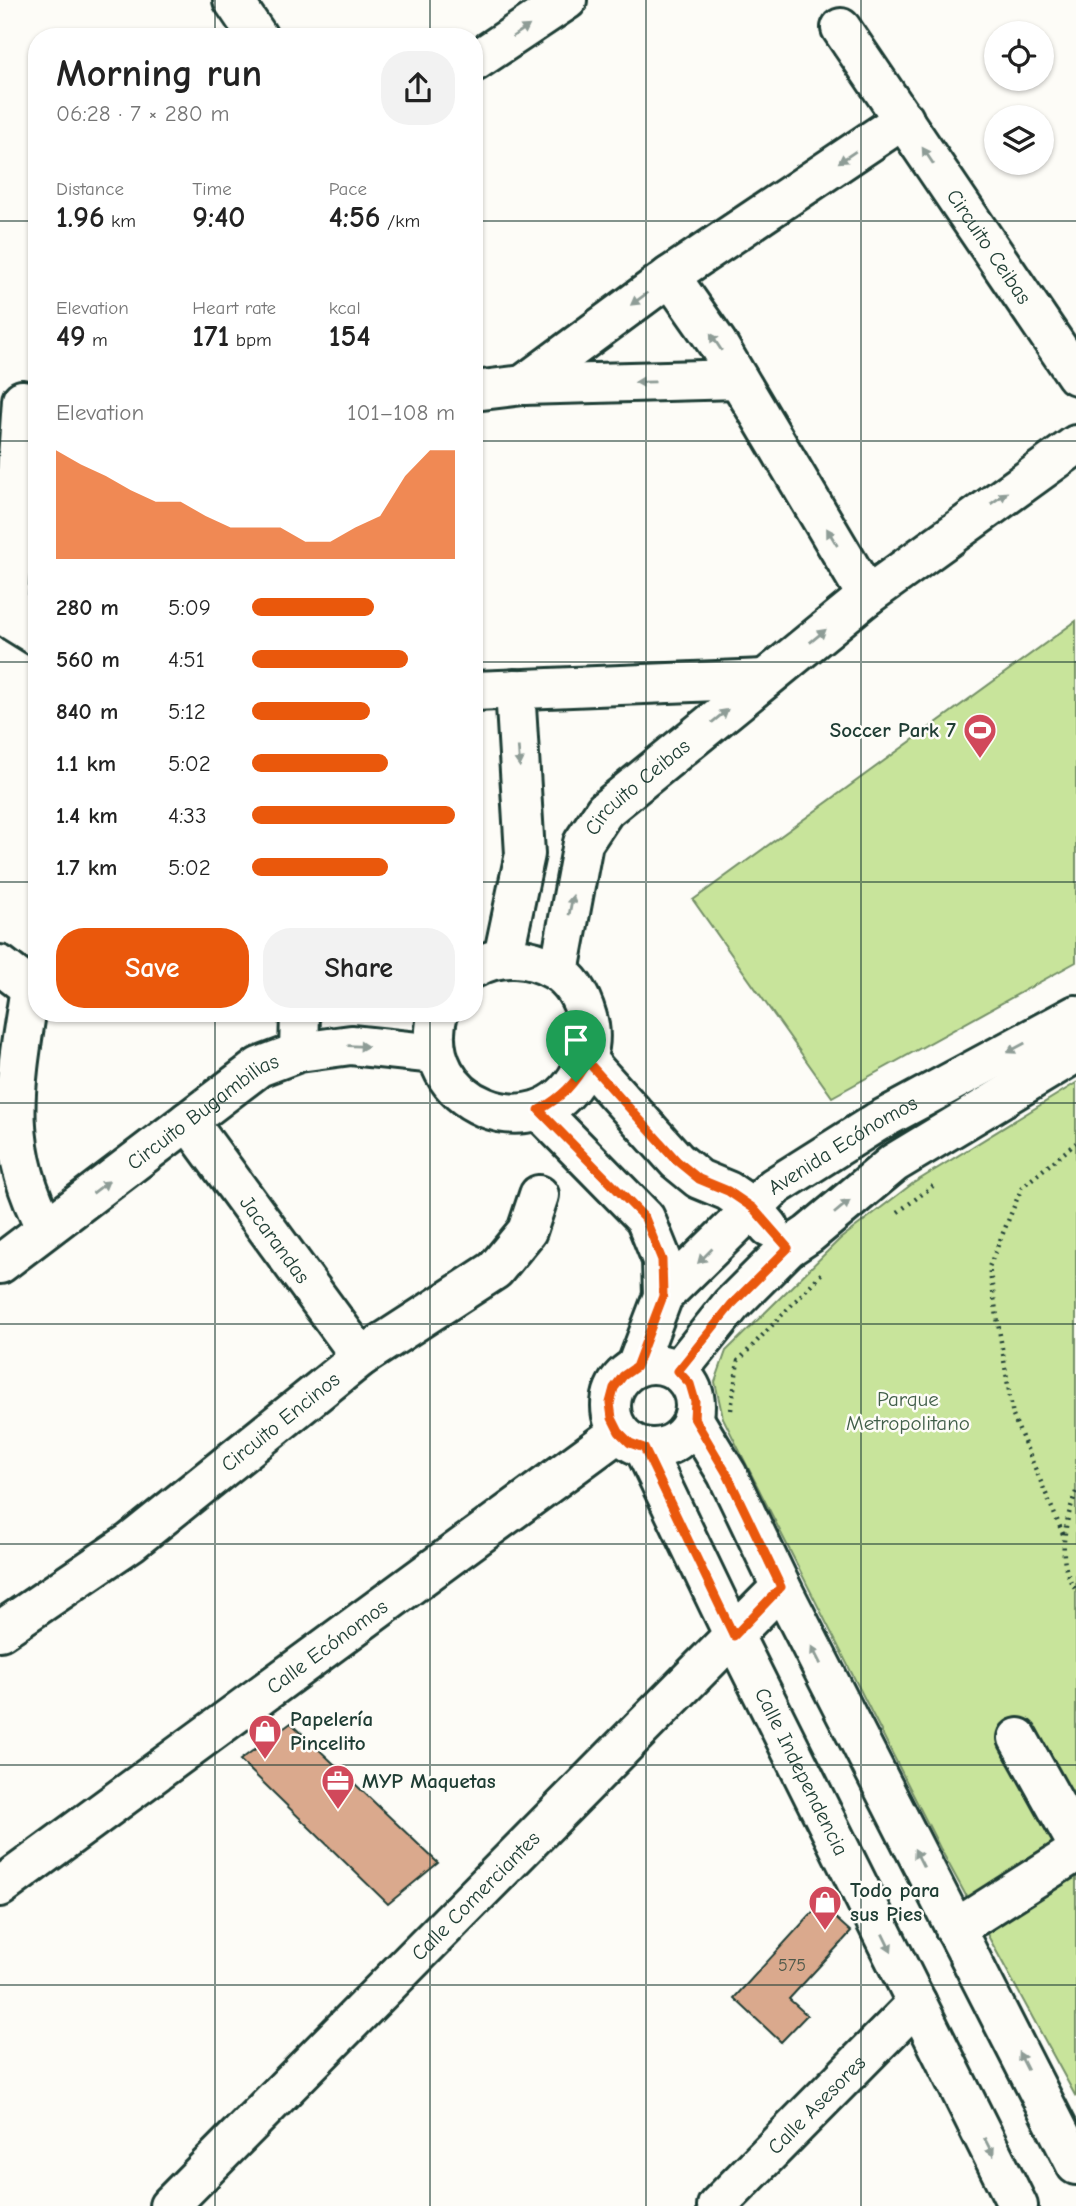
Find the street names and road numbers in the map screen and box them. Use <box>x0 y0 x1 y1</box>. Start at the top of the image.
street label: Circuito Ceibas <box>942 185 1036 309</box>
street label: Circuito Ceibas <box>580 734 695 840</box>
street label: Circuito Bugambilias <box>122 1049 282 1175</box>
street label: Avenida Ecónomos <box>764 1091 921 1200</box>
street label: Jacarandas <box>235 1191 315 1288</box>
street label: Circuito Encinos <box>216 1367 344 1477</box>
street label: Calle Ecónomos <box>262 1594 392 1699</box>
street label: Calle Independencia <box>750 1684 853 1860</box>
street label: Calle Comerciantes <box>406 1826 545 1966</box>
street label: Calle Asesores <box>763 2050 870 2159</box>

